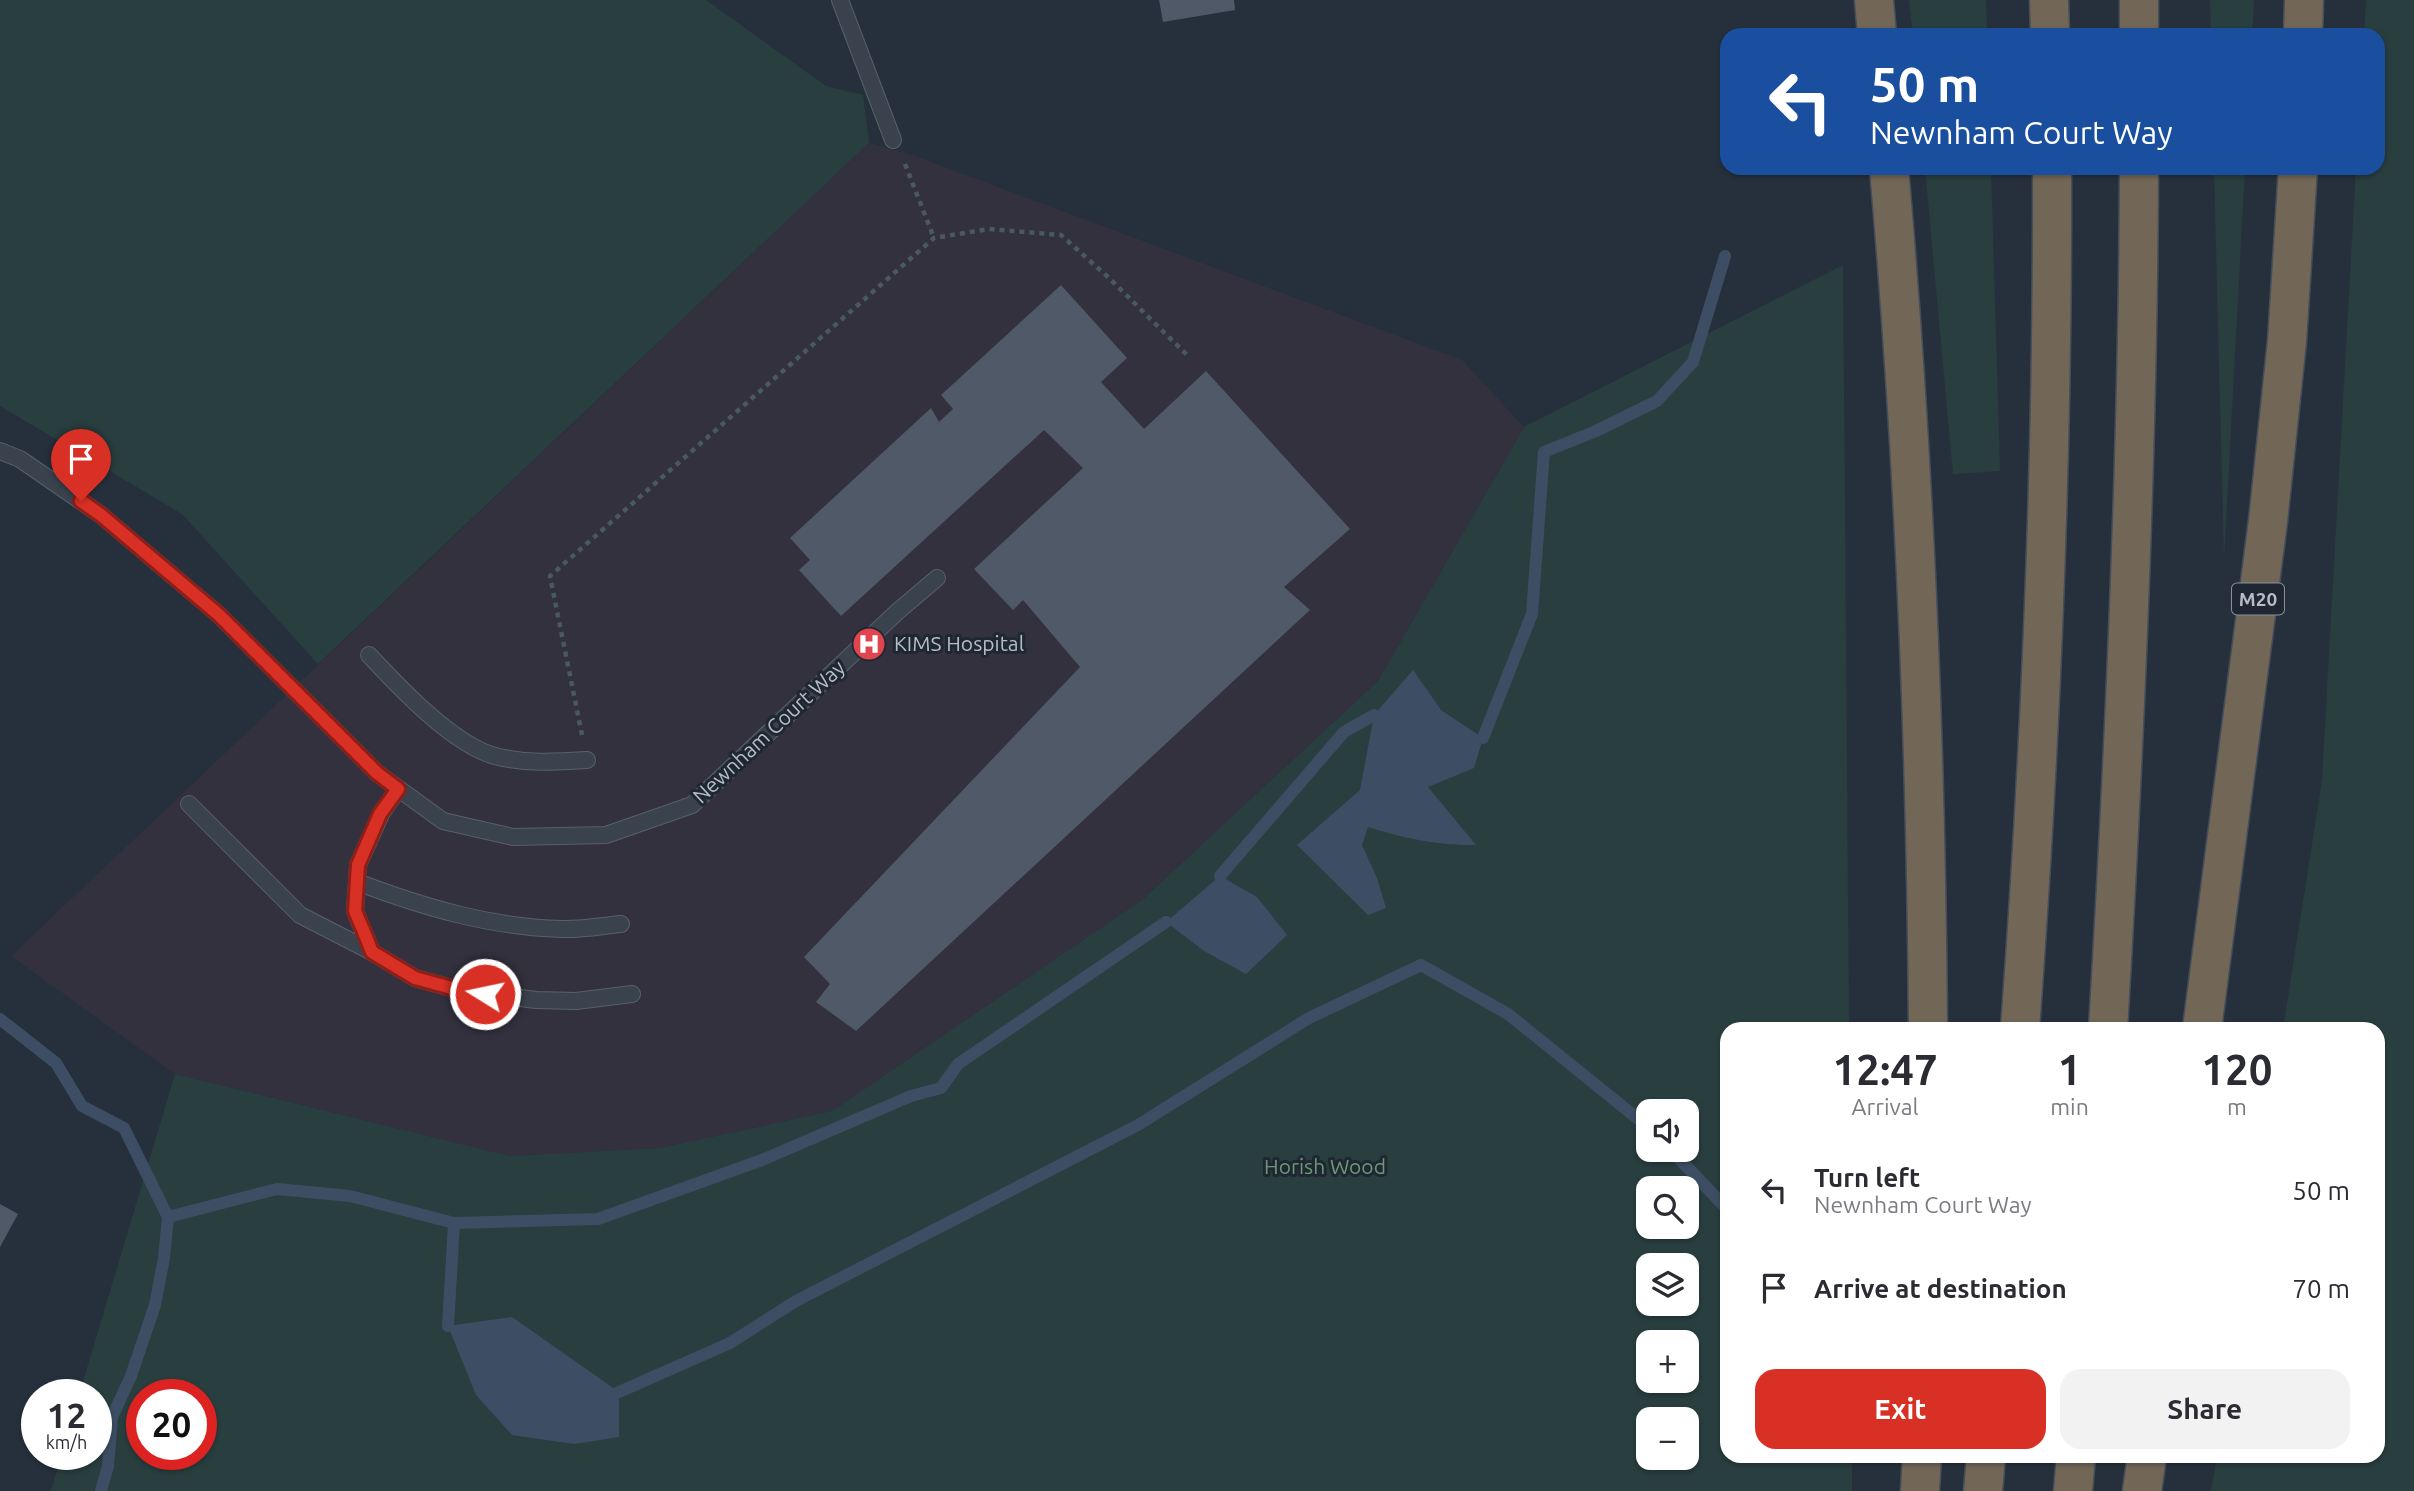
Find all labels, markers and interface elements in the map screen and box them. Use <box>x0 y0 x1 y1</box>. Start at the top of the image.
icon: left <box>1755 56 1846 147</box>
text: 50 m <box>1870 56 1979 111</box>
text: Newnham Court Way <box>1870 114 2173 150</box>
pin <box>51 429 111 501</box>
icon: arrive <box>62 440 100 478</box>
road number: M20 <box>2232 584 2284 614</box>
hospital icon: KIMS Hospital <box>850 625 888 663</box>
place label: KIMS Hospital <box>894 631 1024 655</box>
street label: Newnham Court Way <box>687 655 849 808</box>
position arrow <box>448 957 522 1031</box>
text: 12:47 <box>1833 1046 1938 1093</box>
text: 1 <box>2058 1046 2081 1093</box>
text: 120 <box>2201 1046 2272 1093</box>
text: Arrival <box>1852 1094 1919 1119</box>
text: min <box>2050 1094 2089 1119</box>
text: m <box>2227 1094 2247 1119</box>
map controls <box>1636 1099 1699 1470</box>
button: sound <box>1636 1099 1699 1162</box>
park label: Horish Wood <box>1264 1154 1386 1178</box>
text: Turn left <box>1814 1163 1920 1192</box>
icon: left <box>1755 1171 1793 1209</box>
button: search <box>1636 1176 1699 1239</box>
text: 50 m <box>2292 1176 2350 1205</box>
text: Newnham Court Way <box>1814 1192 2032 1217</box>
button: layers <box>1636 1253 1699 1316</box>
icon: arrive <box>1755 1269 1793 1307</box>
text: Arrive at destination <box>1814 1274 2067 1303</box>
text: 70 m <box>2292 1274 2350 1303</box>
button: + <box>1636 1330 1699 1393</box>
button: Exit <box>1755 1369 2046 1449</box>
button: Share <box>2060 1369 2350 1449</box>
speed limit sign: 20 <box>126 1379 217 1470</box>
text: 12 <box>47 1395 86 1435</box>
button: − <box>1636 1407 1699 1470</box>
text: km/h <box>46 1432 87 1452</box>

